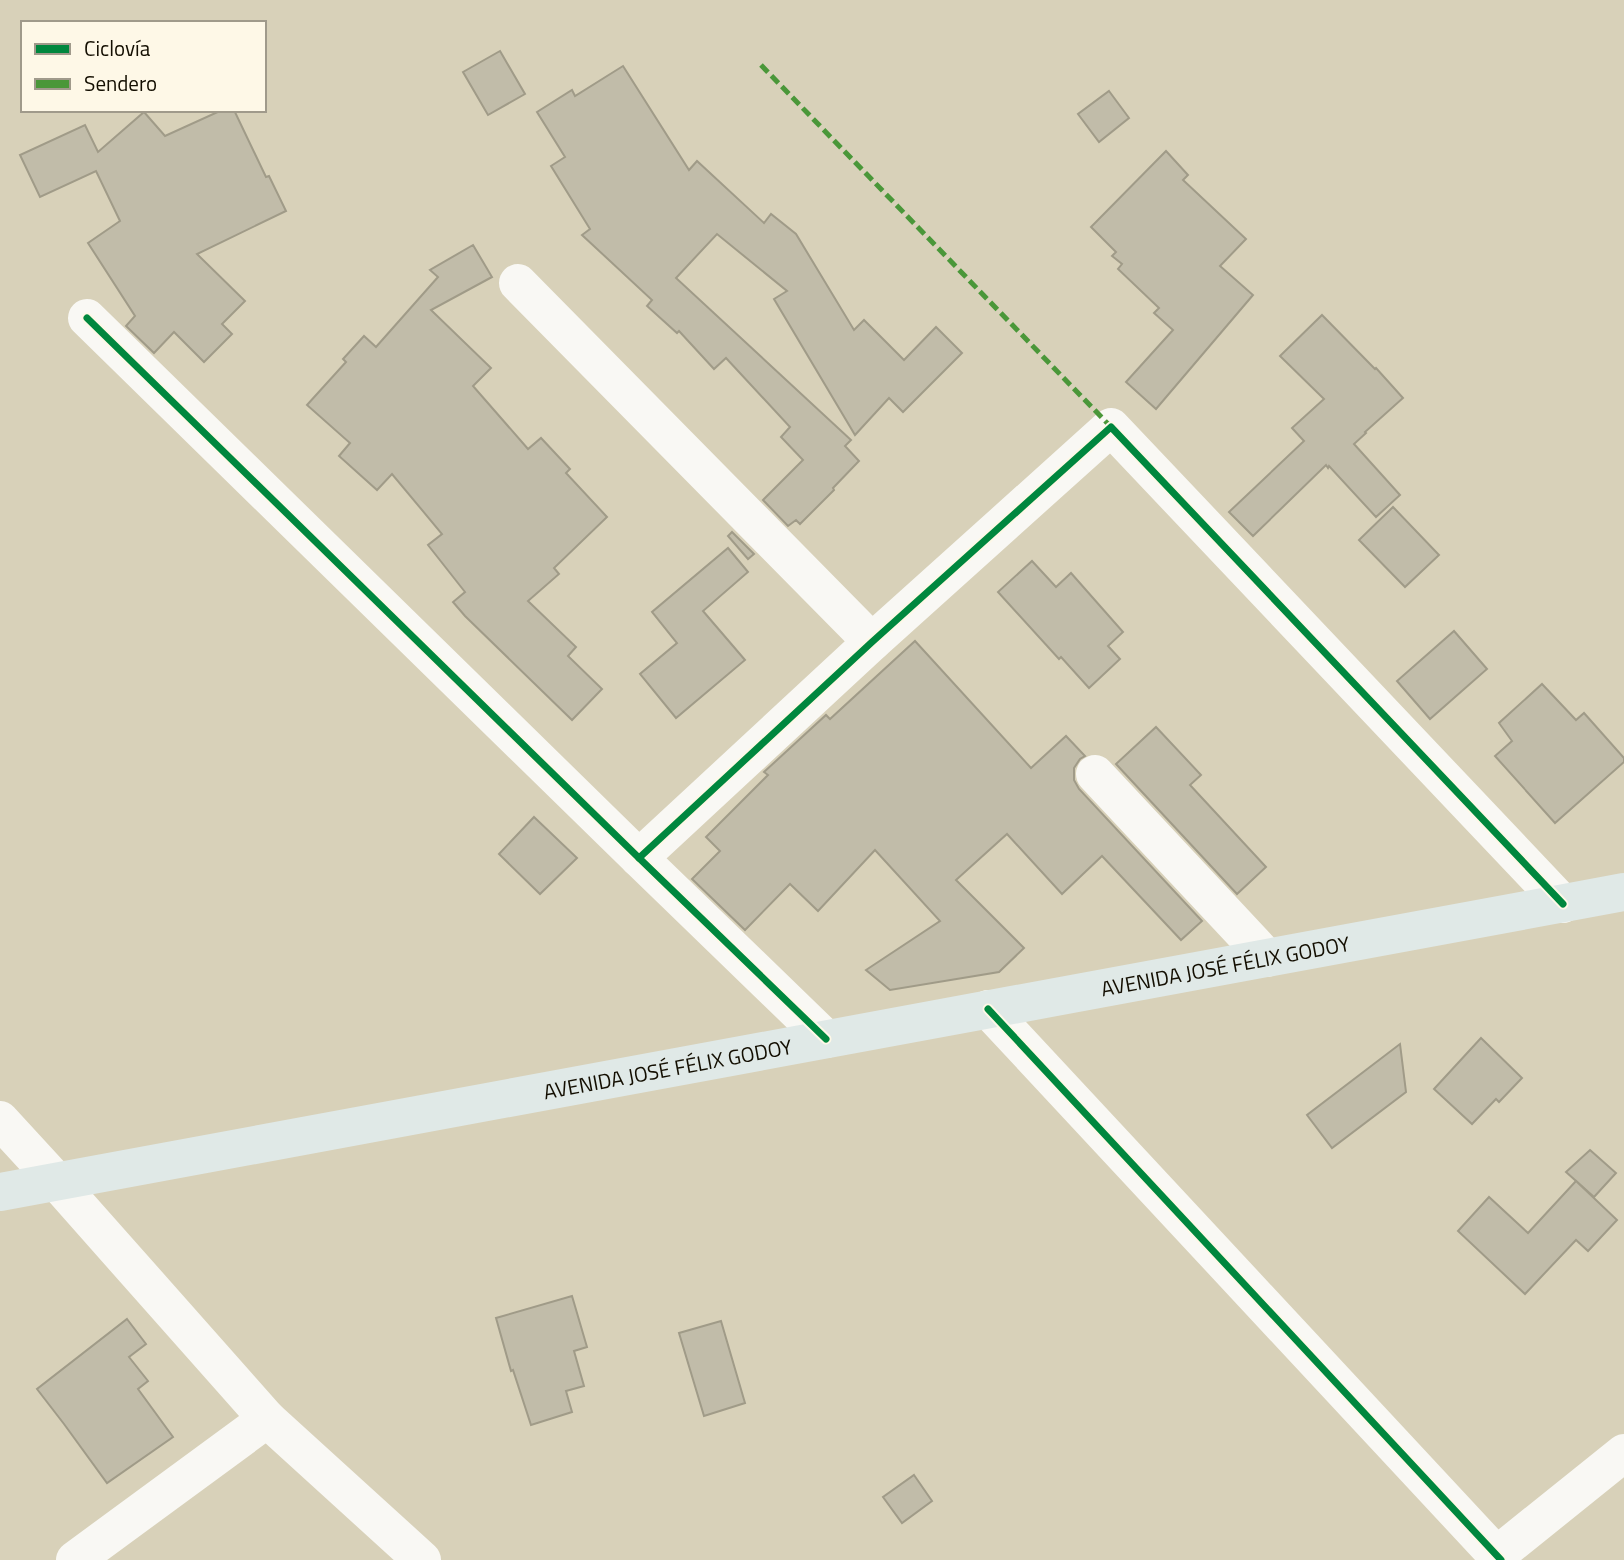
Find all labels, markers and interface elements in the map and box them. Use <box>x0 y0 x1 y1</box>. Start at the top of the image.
legend <box>21 21 266 112</box>
text: Ciclovía <box>84 32 151 64</box>
text: Sendero <box>84 67 157 99</box>
street label: AVENIDA JOSÉ FÉLIX GODOY <box>1098 927 1353 1004</box>
street label: AVENIDA JOSÉ FÉLIX GODOY <box>541 1030 795 1107</box>

